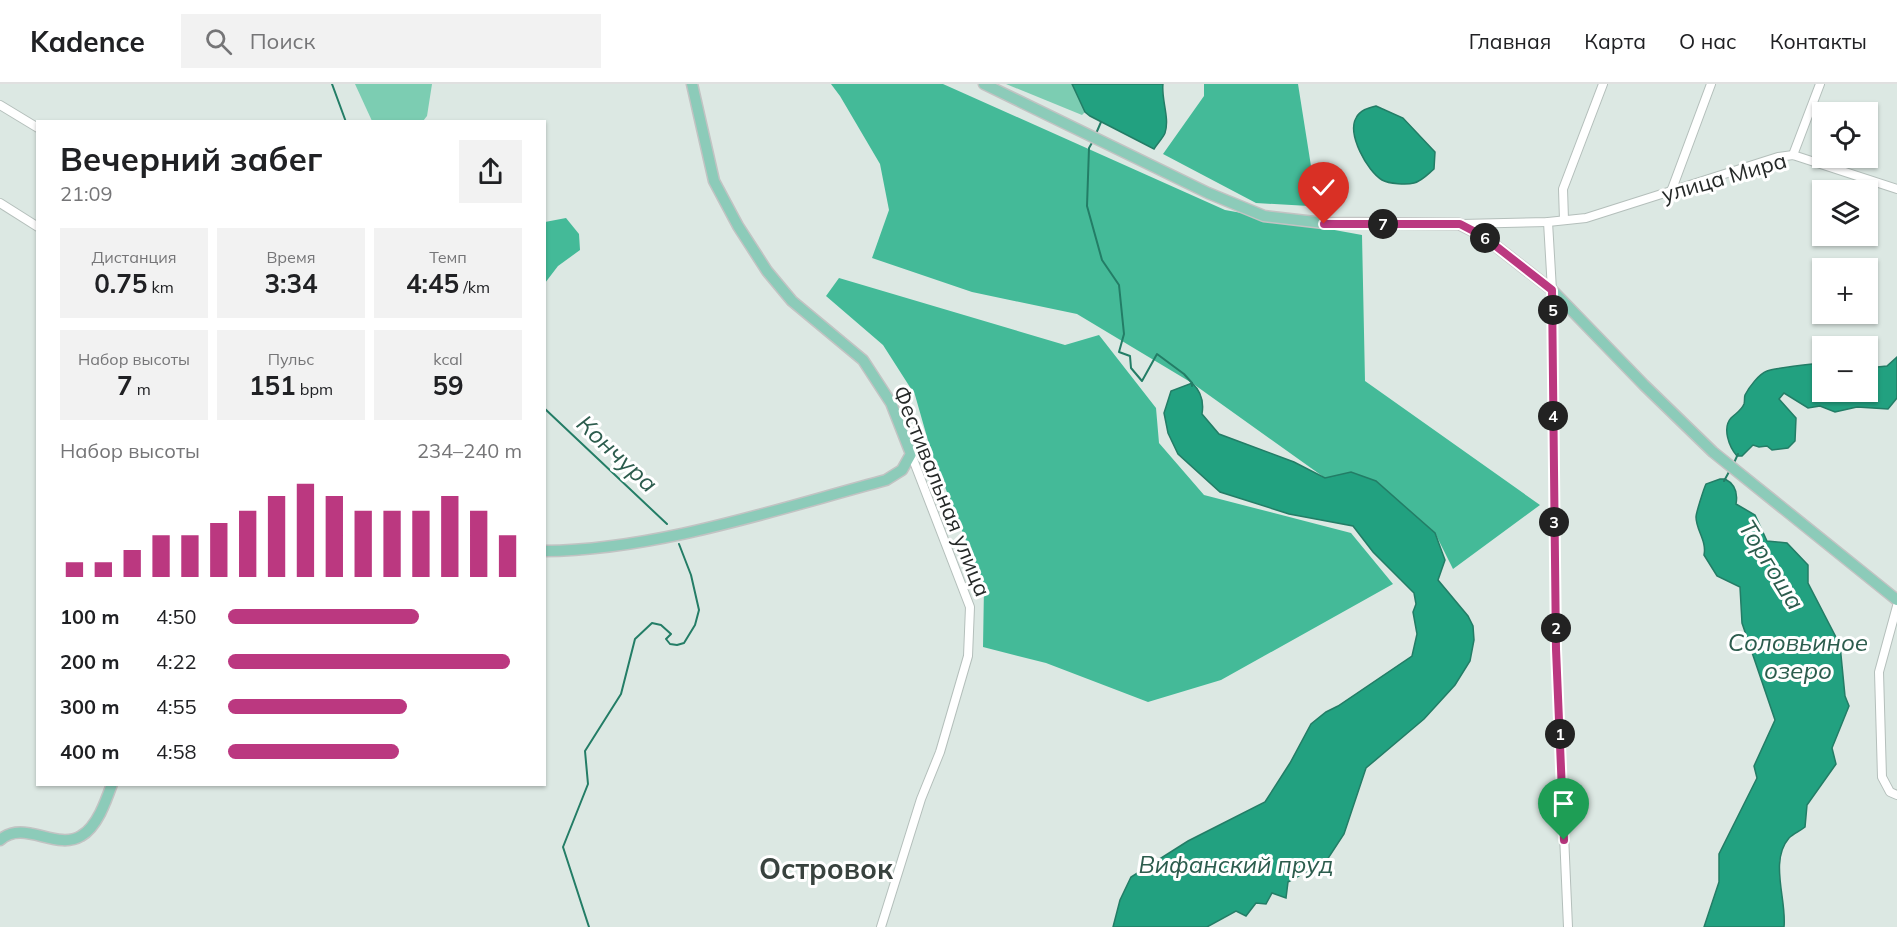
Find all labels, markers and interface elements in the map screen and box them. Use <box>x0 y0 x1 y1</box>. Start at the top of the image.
search box <box>181 14 601 68</box>
text: Kadence <box>30 24 145 59</box>
icon: search <box>202 25 235 58</box>
text: Поиск <box>250 27 315 55</box>
text: Главная <box>1469 28 1551 54</box>
text: Карта <box>1584 28 1646 54</box>
text: О нас <box>1679 28 1737 54</box>
text: Контакты <box>1770 28 1867 54</box>
map controls <box>1812 102 1878 402</box>
button: locate <box>1812 102 1878 168</box>
text: Вечерний забег <box>60 138 322 179</box>
button: share <box>459 140 522 203</box>
street label: улица Мира <box>1658 146 1790 208</box>
pin <box>1298 162 1349 224</box>
icon: check <box>1307 171 1340 204</box>
button: layers <box>1812 180 1878 246</box>
text: 21:09 <box>60 181 113 206</box>
pin: 7 <box>1368 209 1398 239</box>
text: 7 <box>1378 214 1388 234</box>
pin: 6 <box>1470 223 1500 253</box>
text: 6 <box>1480 228 1490 248</box>
text: Дистанция <box>91 247 177 267</box>
text: Время <box>266 247 316 267</box>
text: Темп <box>429 247 467 267</box>
button: + <box>1812 258 1878 324</box>
text: 0.75 <box>94 267 147 300</box>
text: 3:34 <box>264 267 318 300</box>
text: 4:45 <box>406 267 459 300</box>
text: km <box>147 277 174 297</box>
text: /km <box>459 277 490 297</box>
pin: 5 <box>1538 295 1568 325</box>
text: 5 <box>1548 300 1558 320</box>
button: − <box>1812 336 1878 402</box>
text: Набор высоты <box>78 349 190 369</box>
text: Пульс <box>268 349 314 369</box>
text: kcal <box>433 349 463 369</box>
text: 7 <box>117 369 133 402</box>
text: 151 <box>249 369 296 402</box>
text: 59 <box>432 369 464 402</box>
text: m <box>133 379 151 399</box>
text: bpm <box>296 379 333 399</box>
street label: Фестивальная улица <box>887 382 997 600</box>
pin: 4 <box>1538 401 1568 431</box>
text: 4 <box>1548 406 1558 426</box>
water label: Кончура <box>571 408 664 498</box>
text: Набор высоты <box>60 438 200 463</box>
text: 234–240 m <box>417 438 522 463</box>
pin: 3 <box>1539 507 1569 537</box>
text: 3 <box>1549 512 1559 532</box>
water label: Торгоша <box>1733 514 1811 615</box>
text: 100 m <box>60 604 119 629</box>
text: 4:50 <box>156 604 197 629</box>
pin: 2 <box>1541 613 1571 643</box>
text: 2 <box>1551 618 1561 638</box>
water label: Соловьиное озеро <box>1728 627 1868 685</box>
text: 200 m <box>60 649 119 674</box>
text: 4:22 <box>156 649 197 674</box>
text: 300 m <box>60 694 119 719</box>
text: 4:55 <box>156 694 197 719</box>
pin: 1 <box>1545 719 1575 749</box>
text: 1 <box>1555 724 1565 744</box>
text: 400 m <box>60 739 119 764</box>
text: 4:58 <box>156 739 197 764</box>
pin <box>1538 778 1589 840</box>
icon: arrive <box>1547 787 1580 820</box>
water label: Вифанский пруд <box>1138 849 1334 879</box>
district label: Островок <box>759 851 894 886</box>

